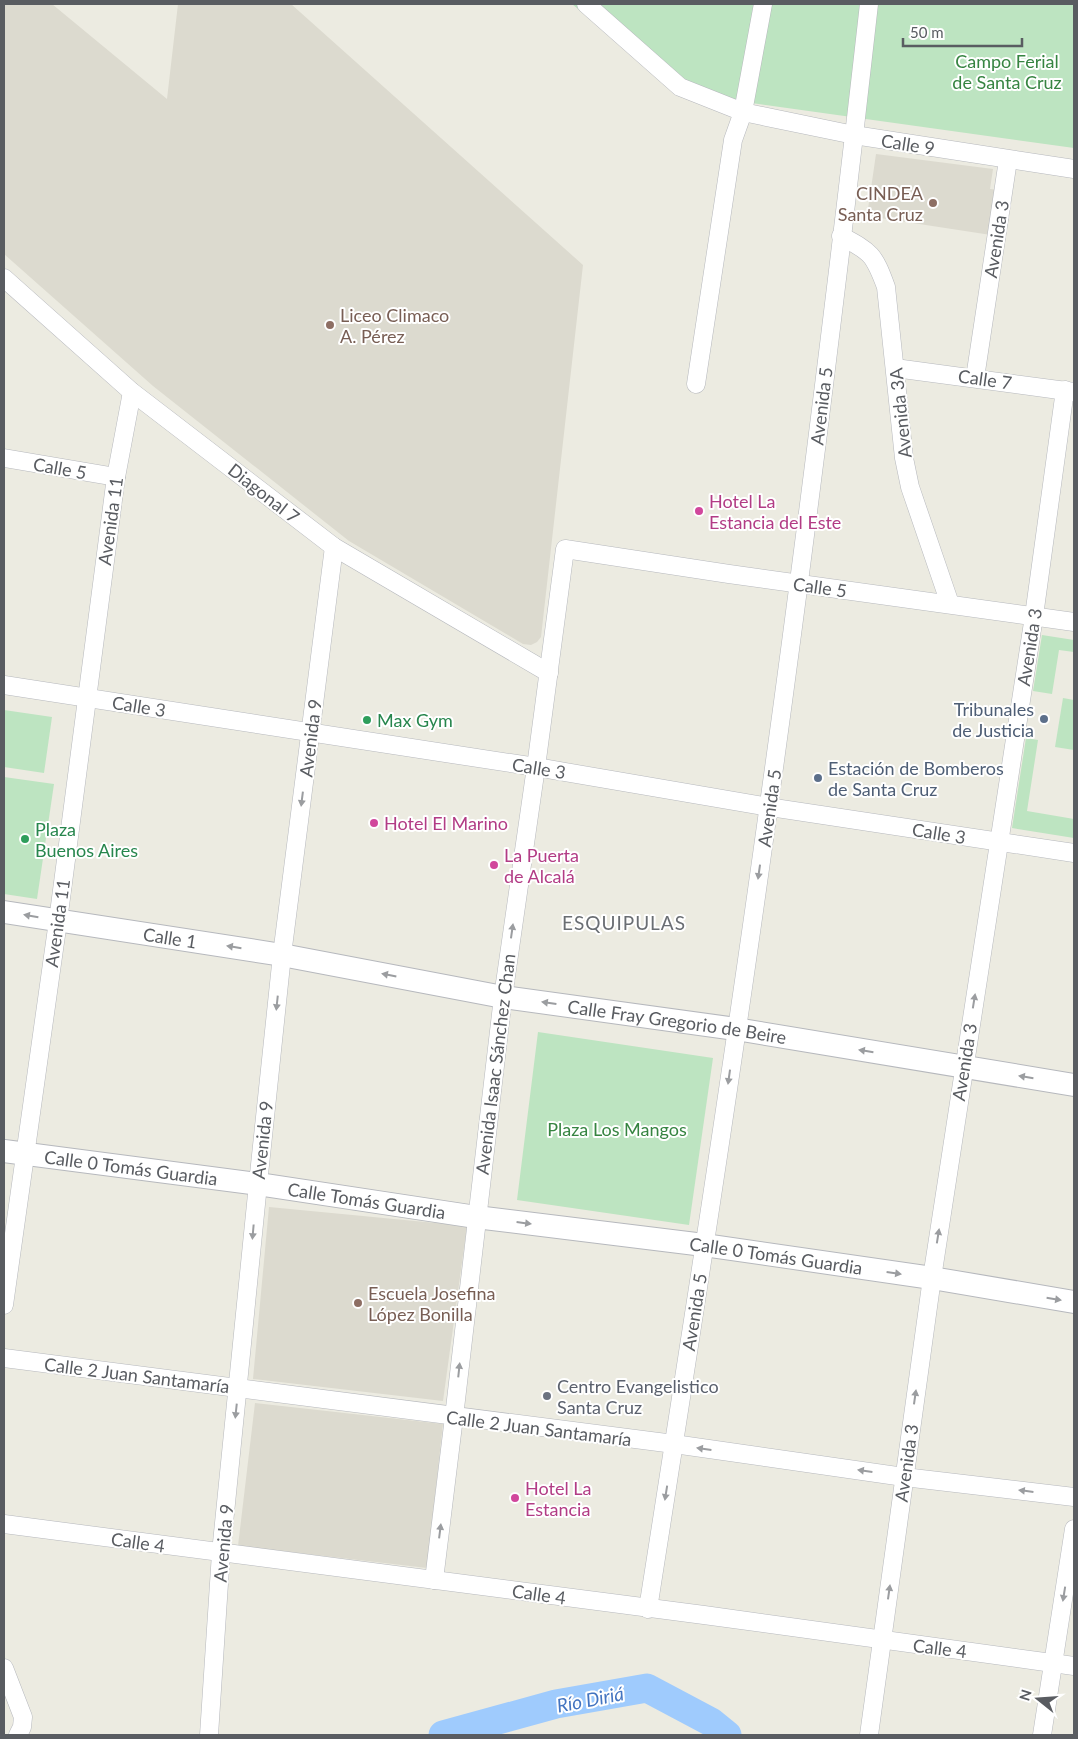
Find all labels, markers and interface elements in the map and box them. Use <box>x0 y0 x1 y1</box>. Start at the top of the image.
scale bar <box>903 15 1022 47</box>
text: 50 m <box>910 23 944 41</box>
park label: Campo Ferial de Santa Cruz <box>952 50 1062 93</box>
street label: Calle 9 <box>880 129 936 159</box>
place label: CINDEA Santa Cruz <box>838 182 924 225</box>
marker: CINDEA Santa Cruz <box>927 197 939 209</box>
street label: Avenida 3 <box>979 199 1013 279</box>
place label: Liceo Climaco A. Pérez <box>340 304 449 347</box>
marker: Liceo Climaco A. Pérez <box>324 319 336 331</box>
street label: Calle 7 <box>957 364 1013 394</box>
street label: Avenida 5 <box>805 366 837 446</box>
street label: Avenida 3A <box>884 366 916 459</box>
street label: Calle 5 <box>31 452 89 484</box>
street label: Diagonal 7 <box>224 458 304 528</box>
street label: Avenida 11 <box>93 475 127 567</box>
place label: Hotel La Estancia del Este <box>709 490 841 533</box>
marker: Hotel La Estancia del Este <box>693 505 705 517</box>
street label: Calle 5 <box>792 572 848 602</box>
street label: Avenida 3 <box>1012 607 1046 687</box>
street label: Calle 3 <box>111 691 167 721</box>
street label: Avenida 9 <box>294 698 326 778</box>
place label: Tribunales de Justicia <box>952 698 1034 741</box>
place label: Max Gym <box>377 709 453 731</box>
marker: Tribunales de Justicia <box>1038 713 1050 725</box>
marker: Max Gym <box>361 714 373 726</box>
street label: Calle 3 <box>511 753 567 783</box>
place label: Estación de Bomberos de Santa Cruz <box>828 757 1004 800</box>
street label: Avenida 5 <box>753 768 785 848</box>
marker: Estación de Bomberos de Santa Cruz <box>812 772 824 784</box>
one-way arrow <box>298 791 306 807</box>
place label: Hotel El Marino <box>384 812 508 834</box>
marker: Hotel El Marino <box>368 817 380 829</box>
place label: Plaza Buenos Aires <box>35 818 138 861</box>
street label: Calle 3 <box>911 818 967 848</box>
marker: Plaza Buenos Aires <box>19 833 31 845</box>
place label: La Puerta de Alcalá <box>504 844 579 887</box>
marker: La Puerta de Alcalá <box>488 859 500 871</box>
one-way arrow <box>755 865 763 881</box>
street label: Avenida 11 <box>40 877 74 969</box>
district label: ESQUIPULAS <box>562 911 686 934</box>
one-way arrow <box>22 912 38 920</box>
street label: Calle 1 <box>142 923 198 953</box>
one-way arrow <box>508 923 516 939</box>
one-way arrow <box>225 943 241 951</box>
street label: Avenida Isaac Sánchez Chan <box>471 952 519 1176</box>
one-way arrow <box>382 971 397 979</box>
one-way arrow <box>970 993 978 1009</box>
street label: Calle Fray Gregorio de Beire <box>566 995 788 1048</box>
one-way arrow <box>273 996 281 1012</box>
one-way arrow <box>541 999 557 1007</box>
street label: Avenida 3 <box>947 1022 981 1102</box>
one-way arrow <box>857 1046 873 1054</box>
one-way arrow <box>725 1070 733 1086</box>
one-way arrow <box>1018 1072 1034 1080</box>
street label: Avenida 9 <box>247 1100 277 1180</box>
park label: Plaza Los Mangos <box>547 1118 687 1140</box>
street label: Calle 0 Tomás Guardia <box>43 1145 219 1190</box>
street label: Calle Tomás Guardia <box>286 1178 447 1223</box>
one-way arrow <box>517 1219 533 1227</box>
one-way arrow <box>249 1224 257 1240</box>
one-way arrow <box>934 1227 942 1243</box>
street label: Calle 0 Tomás Guardia <box>688 1232 864 1279</box>
one-way arrow <box>886 1269 902 1277</box>
street label: Avenida 5 <box>677 1272 711 1352</box>
place label: Escuela Josefina López Bonilla <box>368 1282 495 1325</box>
one-way arrow <box>1046 1295 1062 1303</box>
marker: Escuela Josefina López Bonilla <box>352 1297 364 1309</box>
street label: Calle 2 Juan Santamaría <box>43 1353 231 1397</box>
one-way arrow <box>455 1362 463 1378</box>
place label: Centro Evangelistico Santa Cruz <box>557 1375 719 1418</box>
one-way arrow <box>912 1388 920 1404</box>
marker: Centro Evangelistico Santa Cruz <box>541 1390 553 1402</box>
one-way arrow <box>232 1404 240 1420</box>
street label: Calle 2 Juan Santamaría <box>445 1406 633 1450</box>
street label: Avenida 3 <box>890 1423 922 1503</box>
one-way arrow <box>695 1444 711 1452</box>
one-way arrow <box>856 1467 872 1475</box>
place label: Hotel La Estancia <box>525 1477 591 1520</box>
one-way arrow <box>662 1485 670 1501</box>
one-way arrow <box>1018 1487 1034 1495</box>
marker: Hotel La Estancia <box>509 1492 521 1504</box>
street label: Avenida 9 <box>209 1503 237 1583</box>
one-way arrow <box>436 1523 444 1539</box>
street label: Calle 4 <box>110 1527 166 1557</box>
street label: Calle 4 <box>511 1579 567 1609</box>
one-way arrow <box>885 1584 893 1600</box>
one-way arrow <box>1060 1587 1068 1603</box>
street label: Calle 4 <box>912 1634 968 1662</box>
north arrow <box>1013 1674 1063 1724</box>
water label: Río Diriá <box>555 1681 626 1717</box>
text: N <box>1015 1687 1035 1703</box>

